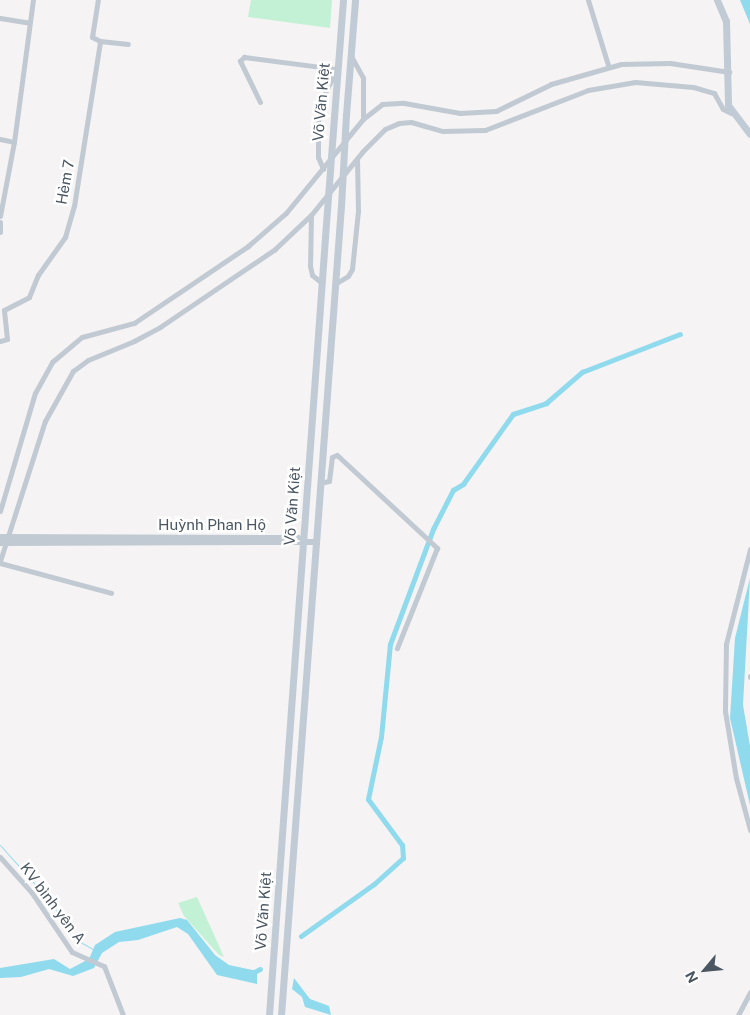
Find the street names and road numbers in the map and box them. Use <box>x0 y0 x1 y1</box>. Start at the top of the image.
street label: Võ Văn Kiệt <box>309 62 333 142</box>
street label: Hẻm 7 <box>52 158 78 206</box>
street label: Võ Văn Kiệt <box>280 466 304 546</box>
street label: Huỳnh Phan Hộ <box>158 516 266 534</box>
street label: KV bình yên A <box>17 859 89 947</box>
street label: Võ Văn Kiệt <box>251 871 275 951</box>

